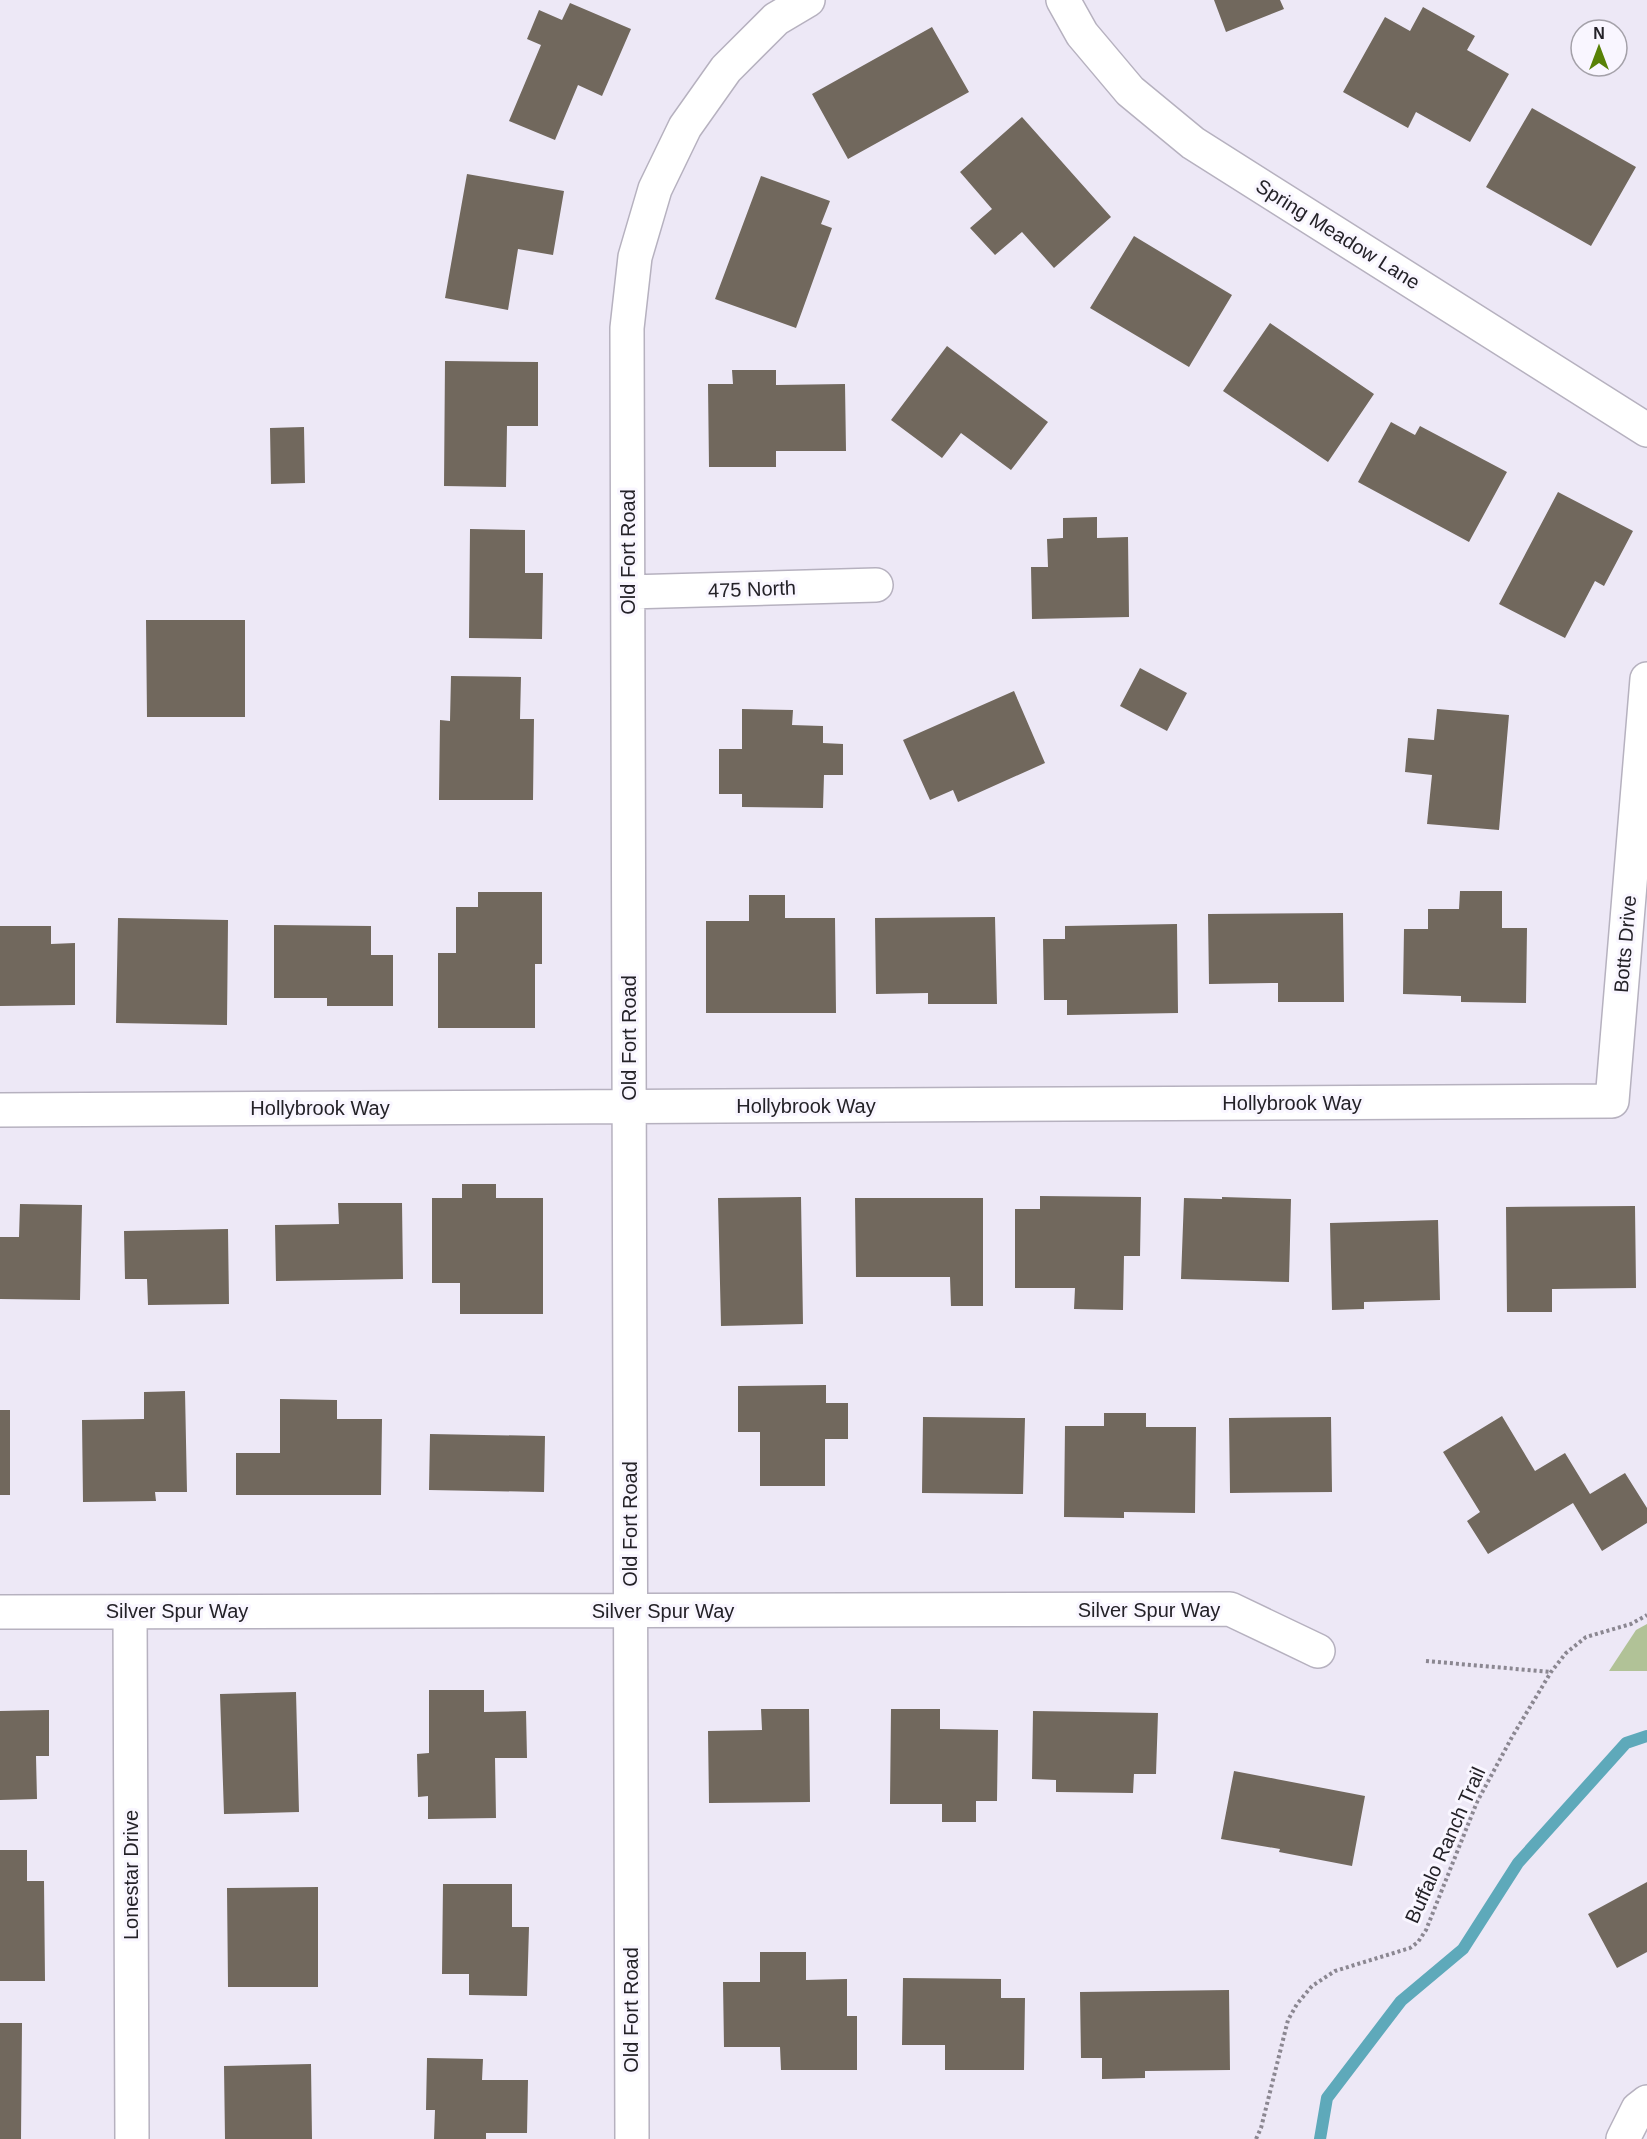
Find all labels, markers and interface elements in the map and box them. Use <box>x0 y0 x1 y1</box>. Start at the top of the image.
north arrow <box>1569 18 1629 78</box>
text: N <box>1593 25 1605 42</box>
street label: Spring Meadow Lane <box>1252 175 1424 293</box>
street label: Old Fort Road <box>617 489 639 615</box>
street label: 475 North <box>708 576 796 602</box>
street label: Botts Drive <box>1610 894 1640 994</box>
street label: Old Fort Road <box>618 975 640 1101</box>
street label: Hollybrook Way <box>1222 1092 1362 1114</box>
street label: Hollybrook Way <box>736 1095 876 1117</box>
street label: Hollybrook Way <box>250 1097 390 1119</box>
street label: Old Fort Road <box>619 1461 641 1587</box>
street label: Silver Spur Way <box>1078 1599 1220 1621</box>
street label: Silver Spur Way <box>106 1600 248 1622</box>
street label: Silver Spur Way <box>592 1600 734 1622</box>
street label: Buffalo Ranch Trail <box>1401 1764 1489 1926</box>
street label: Lonestar Drive <box>120 1810 142 1940</box>
street label: Old Fort Road <box>620 1947 642 2073</box>

